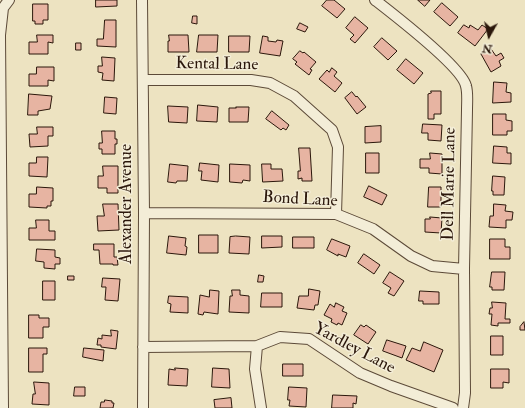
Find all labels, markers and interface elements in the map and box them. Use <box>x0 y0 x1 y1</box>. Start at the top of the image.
north arrow <box>469 16 509 56</box>
text: N <box>481 41 493 56</box>
street label: Kental Lane <box>175 54 259 76</box>
street label: Dell Marie Lane <box>439 127 461 241</box>
street label: Alexander Avenue <box>117 144 137 264</box>
street label: Bond Lane <box>262 188 338 212</box>
street label: Yardley Lane <box>310 319 398 379</box>

